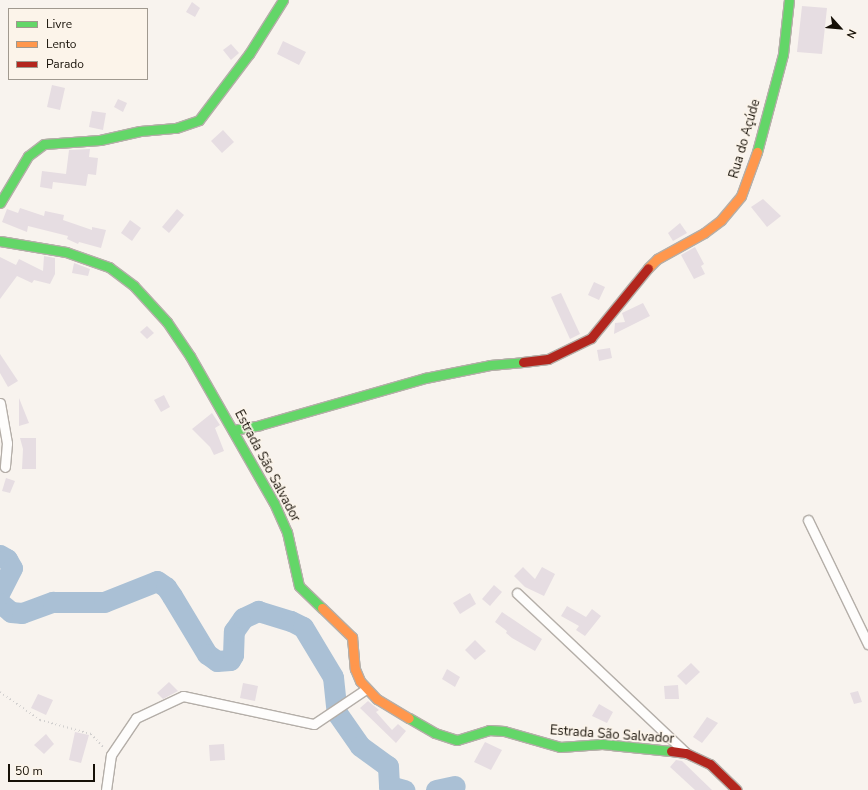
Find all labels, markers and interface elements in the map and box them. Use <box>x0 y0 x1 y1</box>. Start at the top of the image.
legend <box>8 8 148 80</box>
north arrow <box>820 8 860 48</box>
text: Livre <box>46 16 72 32</box>
text: N <box>843 27 860 41</box>
text: Lento <box>46 36 76 52</box>
text: Parado <box>46 56 84 72</box>
street label: Rua do Açúde <box>726 98 764 180</box>
street label: Estrada São Salvador <box>231 407 303 525</box>
street label: Estrada São Salvador <box>549 723 675 747</box>
scale bar <box>10 756 97 782</box>
text: 50 m <box>15 763 43 779</box>

